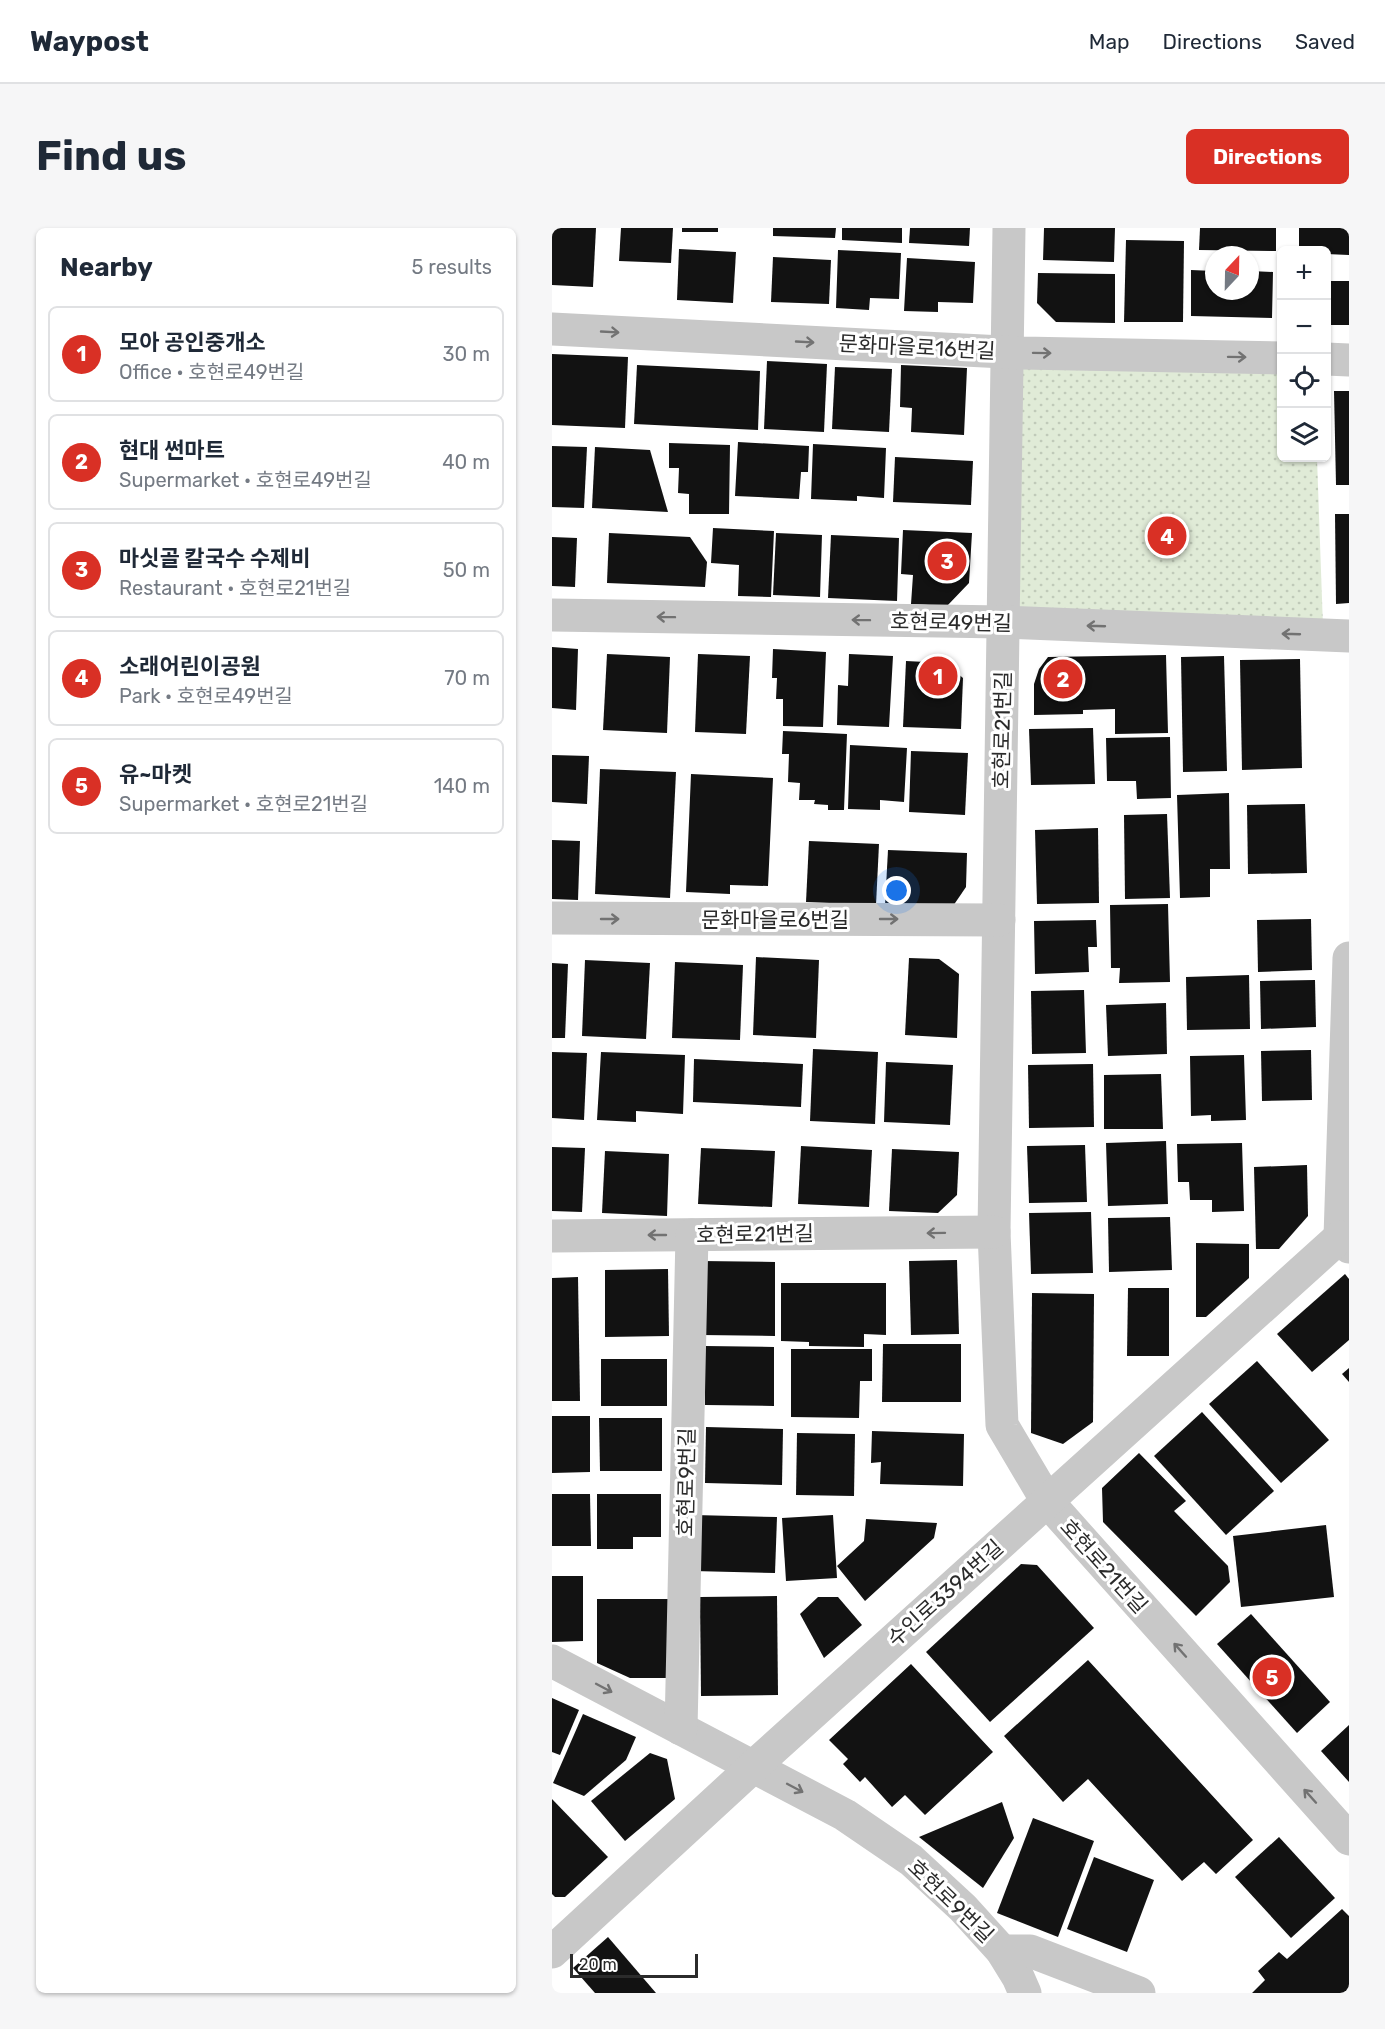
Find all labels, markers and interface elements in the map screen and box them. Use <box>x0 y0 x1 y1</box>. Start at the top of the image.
text: Waypost <box>30 25 149 58</box>
text: Map <box>1089 29 1130 54</box>
text: Directions <box>1163 29 1262 54</box>
text: Saved <box>1295 29 1355 54</box>
button: Directions <box>1186 129 1349 184</box>
text: Find us <box>36 131 187 181</box>
north arrow <box>1205 246 1259 300</box>
map controls <box>1277 246 1331 462</box>
button: + <box>1277 246 1331 300</box>
text: Nearby <box>60 252 153 283</box>
text: 5 results <box>411 255 492 279</box>
button: − <box>1277 300 1331 354</box>
one-way arrow <box>600 327 620 338</box>
text: 모아 공인중개소 <box>119 329 265 356</box>
street label: 문화마을로16번길 <box>838 330 996 364</box>
one-way arrow <box>795 336 815 347</box>
text: 1 <box>77 342 86 366</box>
text: 30 m <box>443 342 490 366</box>
one-way arrow <box>1031 348 1051 359</box>
one-way arrow <box>1226 352 1246 363</box>
button: locate <box>1277 354 1331 408</box>
text: Office · 호현로49번길 <box>119 360 304 384</box>
button: layers <box>1277 408 1331 462</box>
text: 현대 썬마트 <box>119 437 225 464</box>
text: 2 <box>75 450 88 474</box>
text: 40 m <box>442 450 490 474</box>
text: Supermarket · 호현로49번길 <box>119 468 372 492</box>
pin: 4 <box>1148 514 1186 558</box>
pin: 3 <box>928 538 966 584</box>
text: 마싯골 칼국수 수제비 <box>119 545 311 572</box>
text: 3 <box>75 558 88 582</box>
text: 50 m <box>443 558 490 582</box>
text: Restaurant · 호현로21번길 <box>119 576 351 600</box>
street label: 호현로49번길 <box>890 608 1012 636</box>
one-way arrow <box>657 611 677 623</box>
one-way arrow <box>852 614 872 626</box>
one-way arrow <box>1086 620 1106 632</box>
one-way arrow <box>1281 628 1301 639</box>
text: 소래어린이공원 <box>119 653 261 680</box>
pin: 1 <box>918 654 958 698</box>
pin: 2 <box>1044 656 1082 702</box>
text: 4 <box>75 666 88 690</box>
text: 70 m <box>444 666 490 690</box>
street label: 호현로21번길 <box>988 671 1016 789</box>
text: Park · 호현로49번길 <box>119 684 293 708</box>
text: 유~마켓 <box>119 761 192 788</box>
text: 5 <box>75 774 88 798</box>
text: 140 m <box>434 774 490 798</box>
text: Supermarket · 호현로21번길 <box>119 792 368 816</box>
your location <box>882 876 911 905</box>
street label: 문화마을로6번길 <box>701 907 849 932</box>
one-way arrow <box>600 913 620 925</box>
one-way arrow <box>879 913 899 925</box>
street label: 호현로21번길 <box>696 1220 814 1248</box>
one-way arrow <box>926 1227 946 1239</box>
one-way arrow <box>647 1229 667 1241</box>
street label: 호현로9번길 <box>673 1427 699 1537</box>
street label: 호현로21번길 <box>1055 1514 1153 1618</box>
street label: 수인로3394번길 <box>882 1535 1008 1651</box>
one-way arrow <box>1173 1643 1187 1658</box>
pin: 5 <box>1252 1654 1292 1700</box>
one-way arrow <box>595 1682 612 1694</box>
one-way arrow <box>786 1783 804 1794</box>
one-way arrow <box>1303 1789 1317 1804</box>
street label: 호현로9번길 <box>903 1854 999 1948</box>
scale bar <box>570 1951 698 1978</box>
text: 20 m <box>579 1955 617 1974</box>

